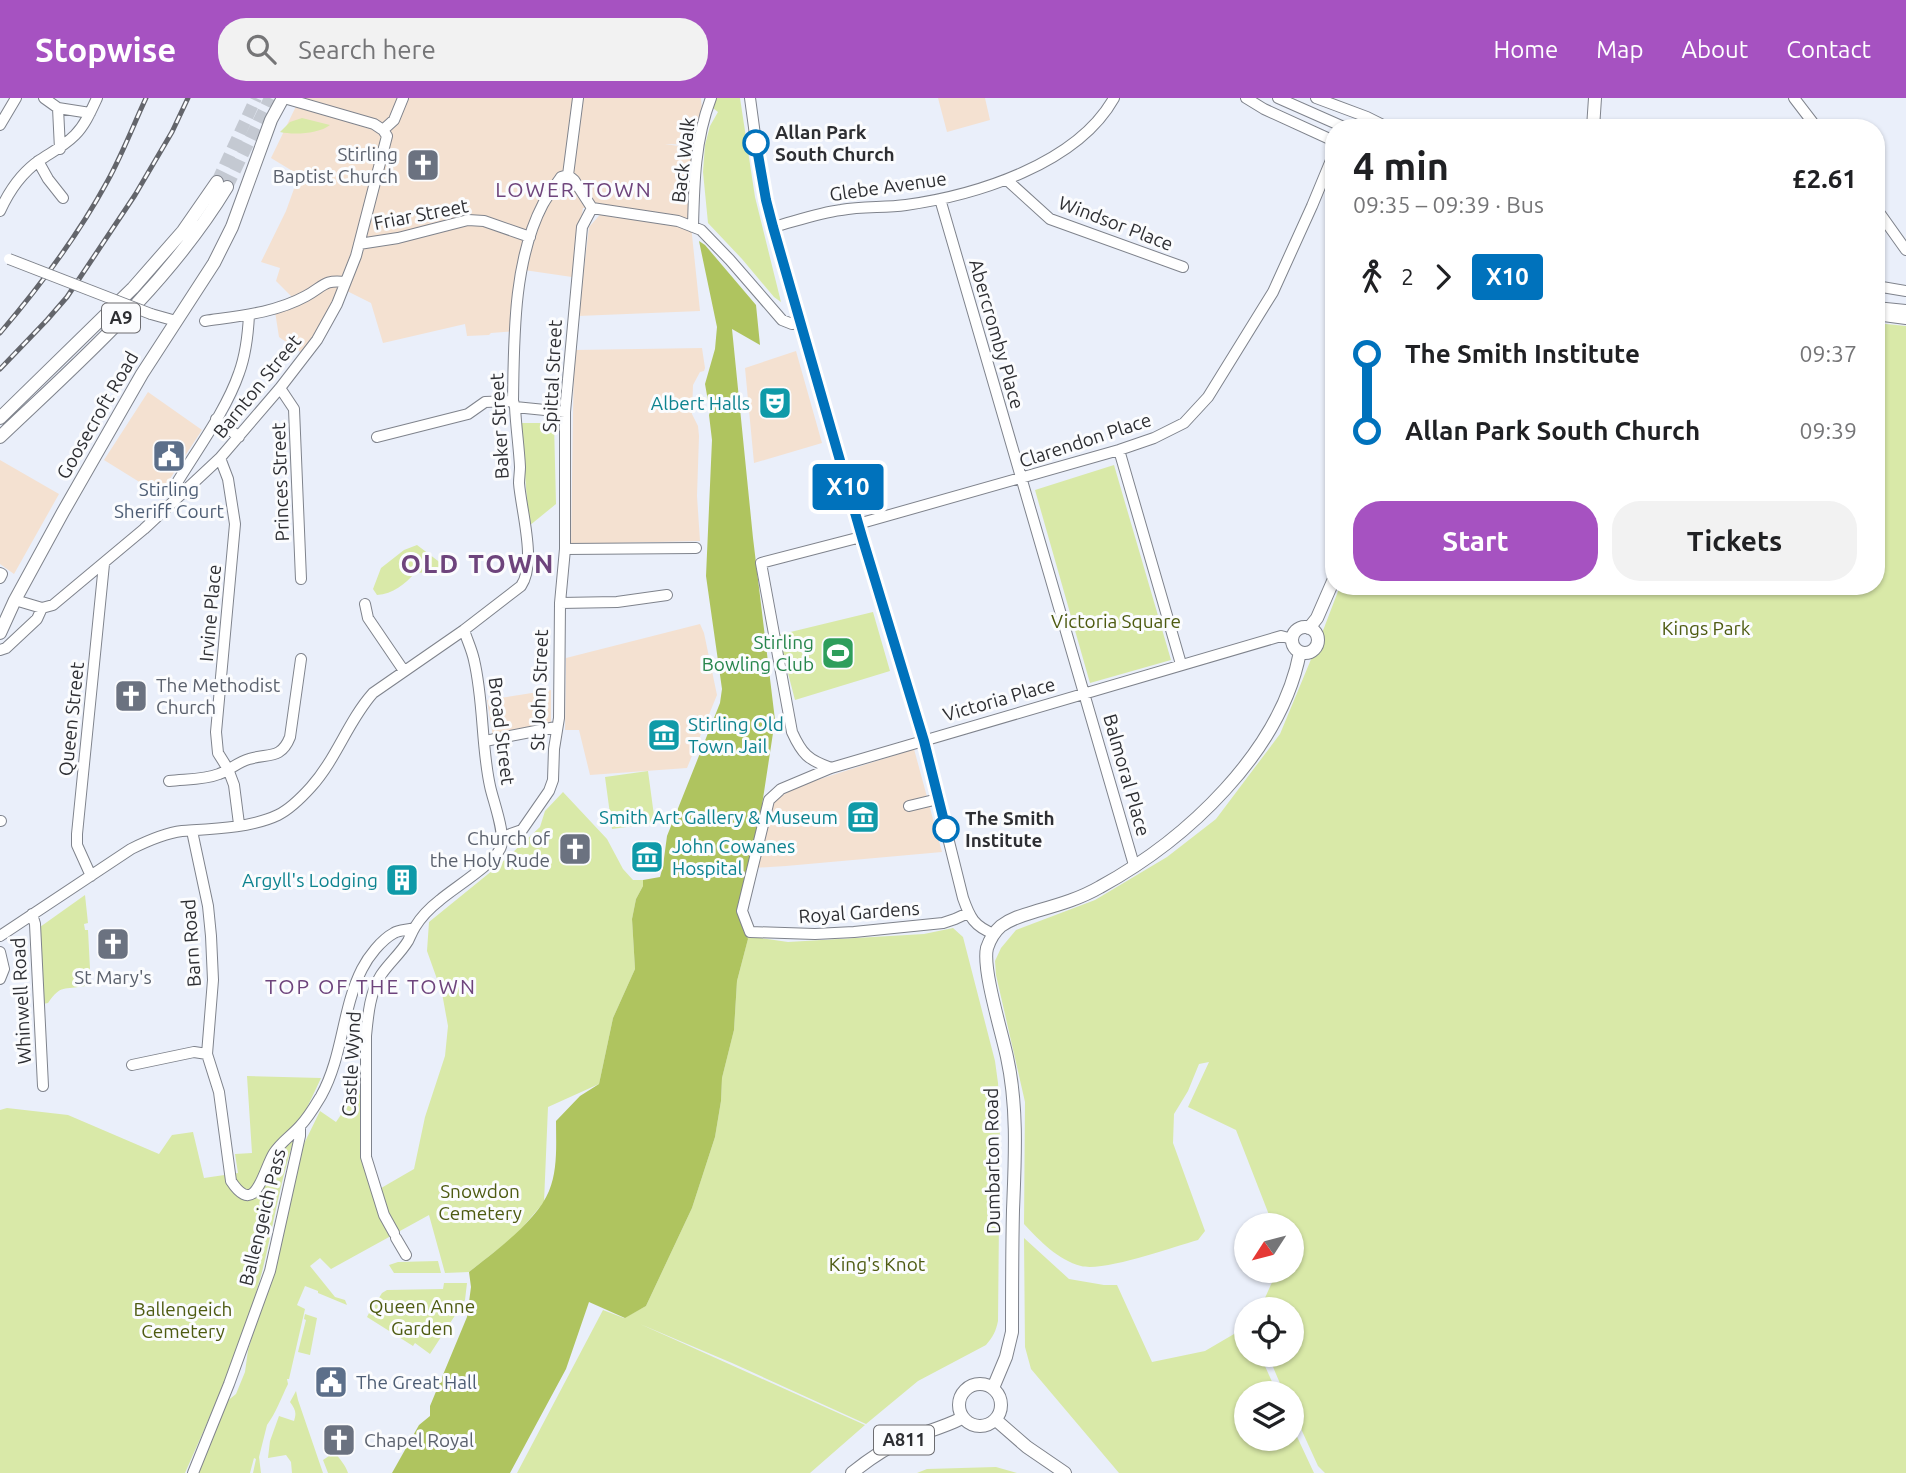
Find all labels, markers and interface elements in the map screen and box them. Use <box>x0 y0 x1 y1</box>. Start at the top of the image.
search box <box>218 18 708 81</box>
icon: search <box>242 30 280 68</box>
text: Stopwise <box>35 31 176 68</box>
text: Search here <box>298 35 436 64</box>
text: Home <box>1493 36 1558 63</box>
text: Map <box>1596 36 1643 63</box>
text: About <box>1681 36 1748 63</box>
text: Contact <box>1786 36 1871 63</box>
street label: Back Walk <box>667 116 699 204</box>
place label: Allan Park South Church <box>775 121 895 165</box>
marker: Allan Park South Church <box>743 130 769 156</box>
place label: Stirling Baptist Church <box>273 143 398 187</box>
text: 4 min <box>1353 145 1449 187</box>
church icon: Stirling Baptist Church <box>404 146 442 184</box>
text: £2.61 <box>1792 164 1857 193</box>
street label: Glebe Avenue <box>828 167 948 205</box>
district label: LOWER TOWN <box>495 177 653 201</box>
street label: Windsor Place <box>1056 191 1176 255</box>
text: 09:35 – 09:39 · Bus <box>1353 192 1544 217</box>
street label: Friar Street <box>372 194 471 234</box>
street label: Abercromby Place <box>965 257 1029 411</box>
icon: walk <box>1353 258 1391 296</box>
icon: forward <box>1424 258 1462 296</box>
text: X10 <box>1486 263 1529 290</box>
text: 2 <box>1401 264 1414 289</box>
road number: A9 <box>102 303 140 332</box>
street label: Spittal Street <box>538 319 566 433</box>
street label: Barnton Street <box>209 329 306 442</box>
text: The Smith Institute <box>1405 339 1640 368</box>
text: 09:37 <box>1799 341 1857 366</box>
street label: Goosecroft Road <box>52 347 142 483</box>
street label: Baker Street <box>485 372 513 480</box>
theatre icon: Albert Halls <box>756 384 794 422</box>
place label: Albert Halls <box>651 392 750 414</box>
street label: Clarendon Place <box>1016 408 1154 472</box>
text: Allan Park South Church <box>1405 416 1700 445</box>
text: 09:39 <box>1799 418 1857 443</box>
street label: Princes Street <box>267 422 293 542</box>
public building icon: Stirling Sheriff Court <box>150 437 188 475</box>
line badge: X10 <box>808 464 888 510</box>
text: X10 <box>827 473 869 500</box>
place label: Stirling Sheriff Court <box>114 478 225 522</box>
button: Start <box>1353 501 1598 581</box>
button: Tickets <box>1612 501 1857 581</box>
district label: OLD TOWN <box>400 549 556 578</box>
street label: Irvine Place <box>195 563 225 663</box>
park label: Victoria Square <box>1051 610 1181 632</box>
park label: Kings Park <box>1662 617 1751 639</box>
street label: St John Street <box>526 628 552 751</box>
place label: Stirling Bowling Club <box>702 631 814 675</box>
sports icon: Stirling Bowling Club <box>819 634 857 672</box>
street label: Queen Street <box>54 660 88 777</box>
street label: Victoria Place <box>940 672 1058 726</box>
place label: The Methodist Church <box>156 674 281 718</box>
street label: Broad Street <box>484 676 520 787</box>
church icon: The Methodist Church <box>112 677 150 715</box>
street label: Balmoral Place <box>1099 711 1155 839</box>
place label: Stirling Old Town Jail <box>688 713 784 757</box>
museum icon: Stirling Old Town Jail <box>645 716 683 754</box>
museum icon: Smith Art Gallery & Museum <box>844 798 882 836</box>
place label: Smith Art Gallery & Museum <box>599 806 838 828</box>
place label: The Smith Institute <box>965 807 1055 851</box>
marker: The Smith Institute <box>933 816 959 842</box>
place label: Church of the Holy Rude <box>430 827 551 871</box>
church icon: Church of the Holy Rude <box>556 830 594 868</box>
place label: John Cowanes Hospital <box>672 835 795 879</box>
museum icon: John Cowanes Hospital <box>628 838 666 876</box>
building icon: Argyll's Lodging <box>383 861 421 899</box>
place label: Argyll's Lodging <box>242 869 378 891</box>
street label: Royal Gardens <box>798 897 920 927</box>
street label: Barn Road <box>177 898 205 988</box>
church icon: St Mary's <box>94 925 132 963</box>
street label: Whinwell Road <box>7 937 35 1065</box>
place label: St Mary's <box>74 966 152 988</box>
district label: TOP OF THE TOWN <box>265 974 477 998</box>
street label: Castle Wynd <box>337 1011 365 1117</box>
street label: Dumbarton Road <box>980 1088 1004 1234</box>
street label: Ballengeich Pass <box>234 1146 290 1288</box>
park label: Snowdon Cemetery <box>438 1180 522 1224</box>
north arrow <box>1234 1213 1304 1283</box>
map controls <box>1234 1213 1304 1451</box>
park label: King's Knot <box>829 1253 926 1275</box>
park label: Queen Anne Garden <box>369 1295 475 1339</box>
button: locate <box>1234 1297 1304 1367</box>
park label: Ballengeich Cemetery <box>134 1298 232 1342</box>
public building icon: The Great Hall <box>312 1363 350 1401</box>
place label: The Great Hall <box>356 1371 477 1393</box>
button: layers <box>1234 1381 1304 1451</box>
church icon: Chapel Royal <box>320 1421 358 1459</box>
road number: A811 <box>874 1426 934 1455</box>
place label: Chapel Royal <box>364 1429 474 1451</box>

